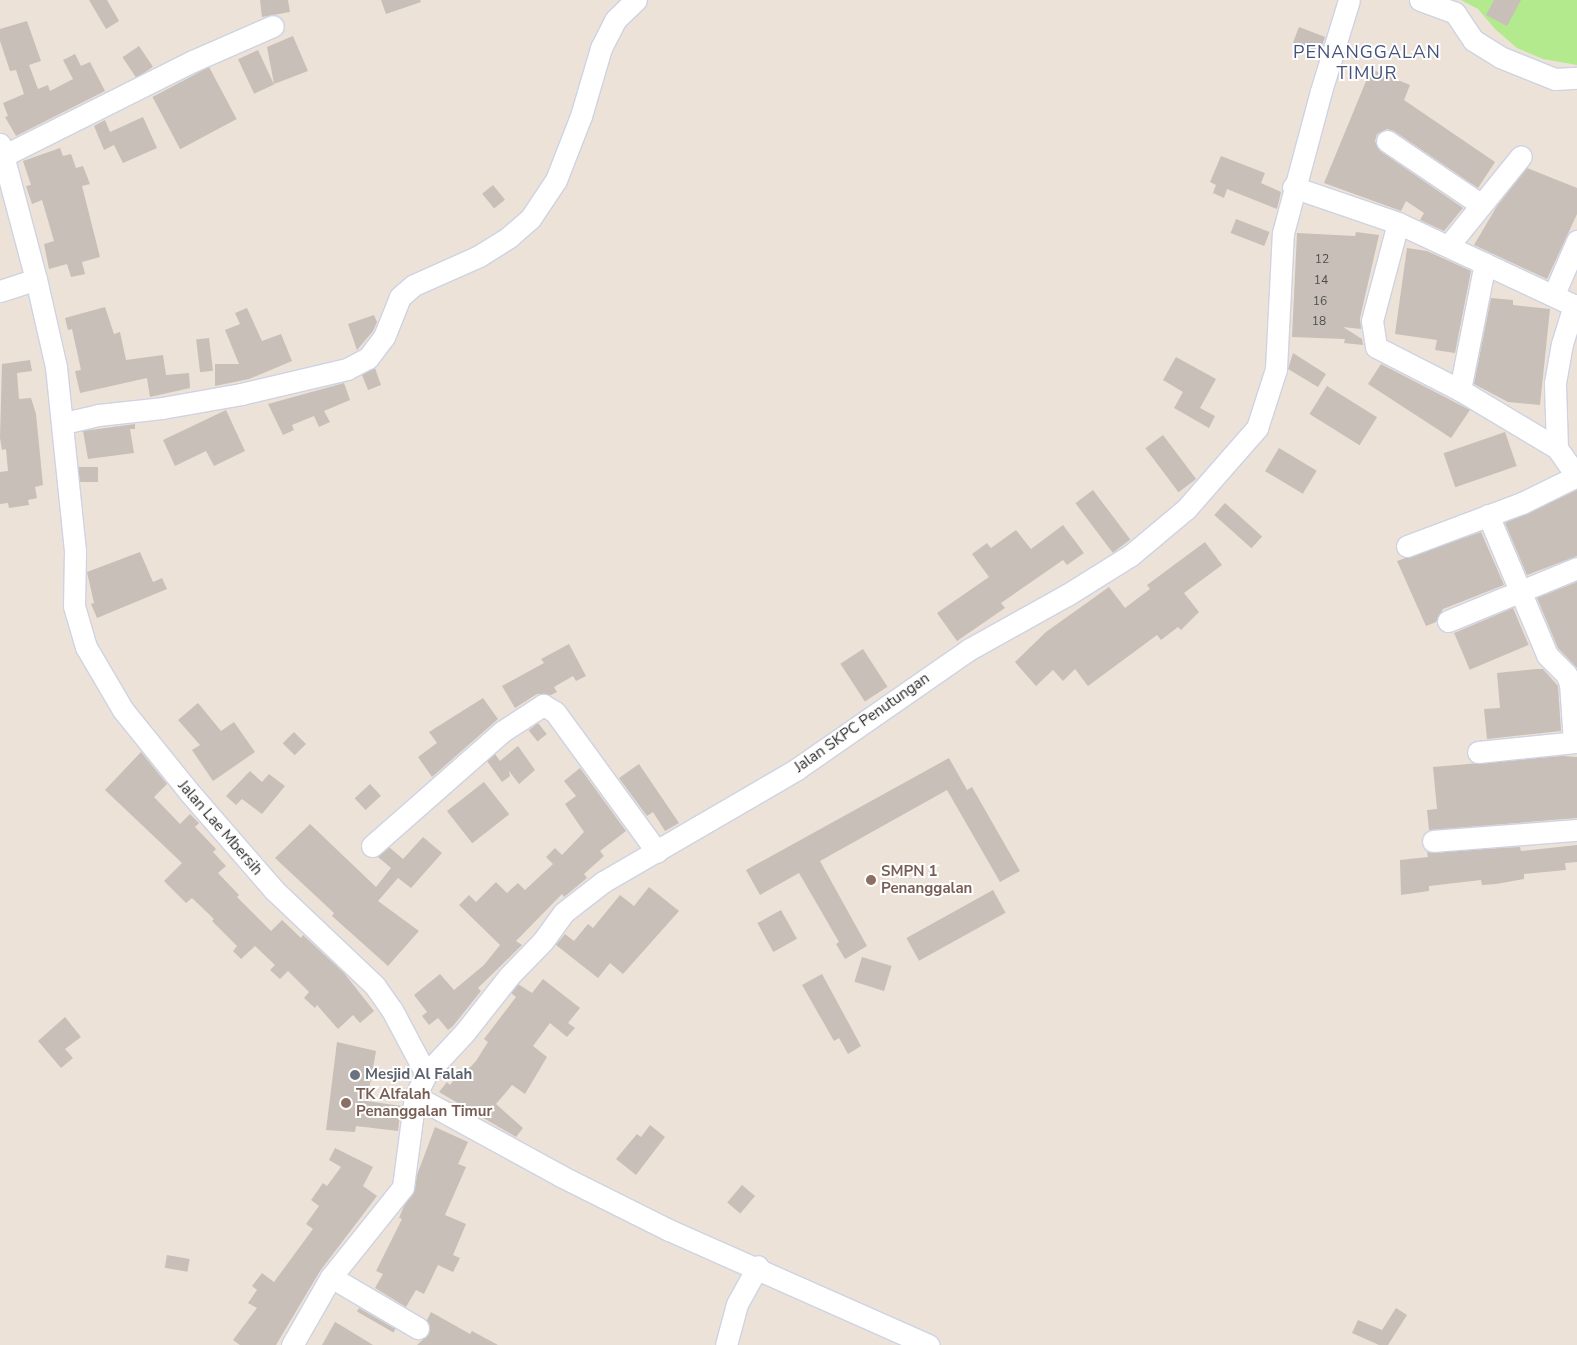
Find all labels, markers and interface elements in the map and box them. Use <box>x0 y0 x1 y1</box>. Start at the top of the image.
district label: PENANGGALAN TIMUR <box>1292 42 1442 84</box>
house number: 12 <box>1315 253 1329 267</box>
house number: 14 <box>1314 274 1328 288</box>
house number: 16 <box>1313 295 1327 309</box>
house number: 18 <box>1312 315 1326 329</box>
street label: Jalan SKPC Penutungan <box>791 669 933 777</box>
street label: Jalan Lae Mbersih <box>174 777 266 879</box>
place label: SMPN 1 Penanggalan <box>881 862 972 897</box>
marker: SMPN 1 Penanggalan <box>865 874 877 886</box>
place label: Mesjid Al Falah <box>365 1066 472 1084</box>
marker: Mesjid Al Falah <box>349 1069 361 1081</box>
place label: TK Alfalah Penanggalan Timur <box>356 1085 492 1120</box>
marker: TK Alfalah Penanggalan Timur <box>340 1097 352 1109</box>

